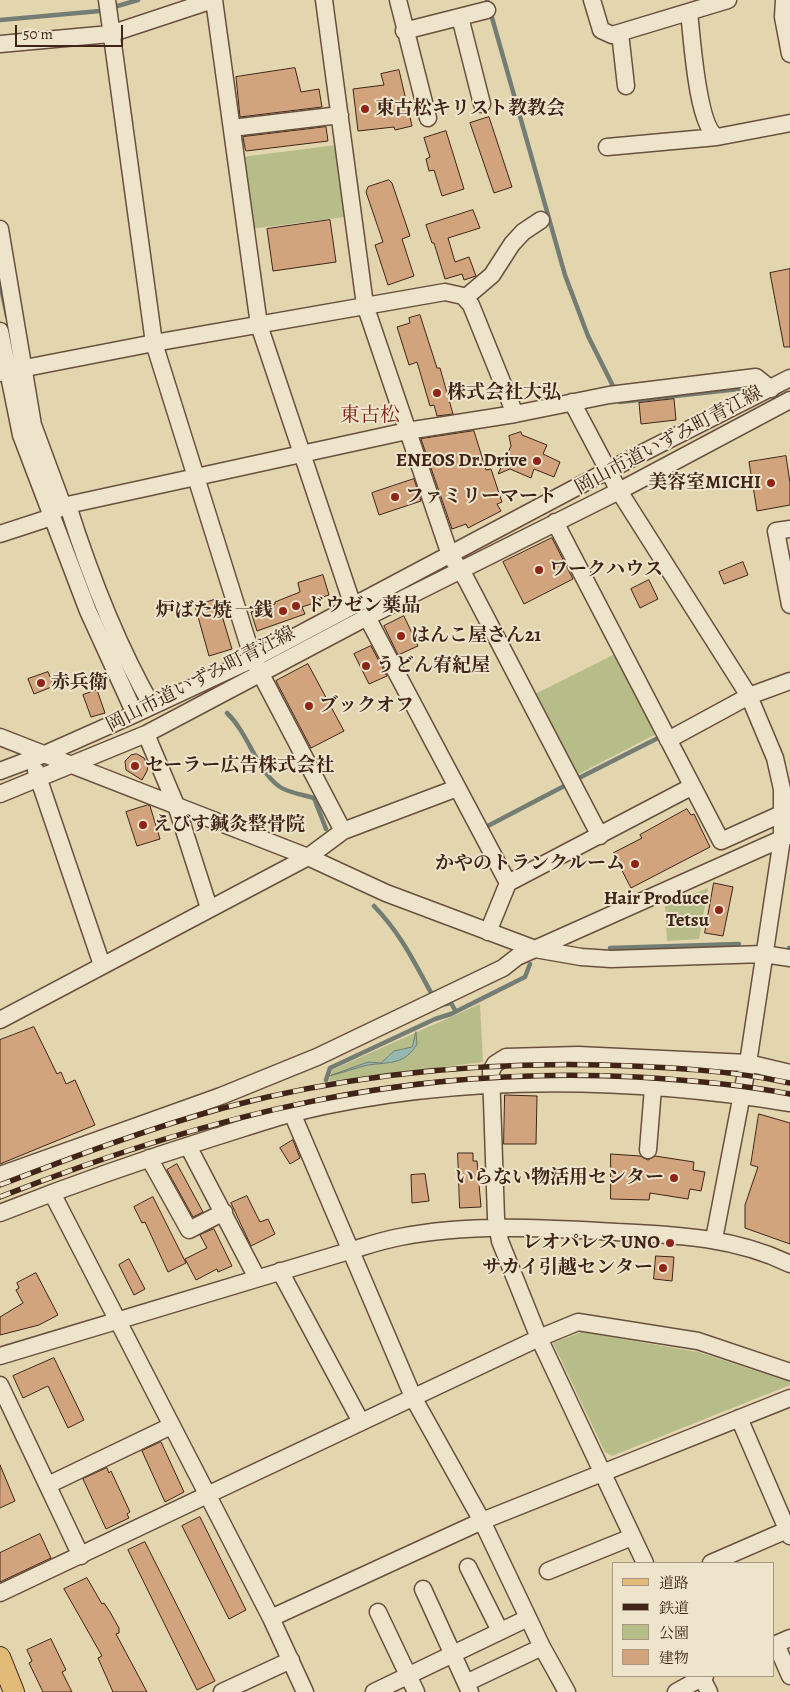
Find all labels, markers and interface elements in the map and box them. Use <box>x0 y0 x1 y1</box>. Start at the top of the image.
scale bar <box>18 15 125 47</box>
text: 50 m <box>23 24 53 44</box>
place label: 東古松キリスト教教会 <box>375 98 565 120</box>
marker: 東古松キリスト教教会 <box>359 103 371 115</box>
place label: 株式会社大弘 <box>447 382 561 404</box>
street label: 岡山市道いずみ町青江線 <box>571 382 767 500</box>
marker: 株式会社大弘 <box>431 387 443 399</box>
district label: 東古松 <box>340 404 400 428</box>
place label: ENEOS Dr.Drive <box>396 450 527 472</box>
marker: ENEOS Dr.Drive <box>531 455 543 467</box>
place label: 美容室MICHI <box>648 472 761 494</box>
marker: 美容室MICHI <box>765 477 777 489</box>
place label: ファミリーマート <box>405 486 557 508</box>
marker: ファミリーマート <box>389 491 401 503</box>
place label: ワークハウス <box>549 559 663 581</box>
marker: ワークハウス <box>533 564 545 576</box>
place label: ドウゼン薬品 <box>306 595 420 617</box>
place label: 炉ばた焼 一銭 <box>156 600 273 622</box>
marker: ドウゼン薬品 <box>290 600 302 612</box>
marker: 炉ばた焼 一銭 <box>277 605 289 617</box>
street label: 岡山市道いずみ町青江線 <box>103 622 299 738</box>
place label: はんこ屋さん21 <box>411 625 541 647</box>
marker: はんこ屋さん21 <box>395 630 407 642</box>
place label: うどん宥紀屋 <box>376 655 490 677</box>
marker: うどん宥紀屋 <box>360 660 372 672</box>
place label: 赤兵衛 <box>51 672 108 694</box>
marker: 赤兵衛 <box>35 677 47 689</box>
place label: ブックオフ <box>319 695 414 717</box>
marker: ブックオフ <box>303 700 315 712</box>
place label: セーラー広告株式会社 <box>145 755 334 777</box>
marker: セーラー広告株式会社 <box>129 760 141 772</box>
place label: えびす鍼灸整骨院 <box>153 814 305 836</box>
marker: えびす鍼灸整骨院 <box>137 819 149 831</box>
place label: かやのトランクルーム <box>435 853 625 875</box>
marker: かやのトランクルーム <box>629 858 641 870</box>
place label: Hair Produce Tetsu <box>604 888 709 932</box>
marker: Hair Produce Tetsu <box>713 904 725 916</box>
place label: いらない物活用センター <box>455 1167 664 1189</box>
marker: いらない物活用センター <box>668 1172 680 1184</box>
place label: レオパレス UNO <box>523 1232 660 1254</box>
marker: レオパレス UNO <box>664 1237 676 1249</box>
place label: サカイ引越センター <box>482 1257 653 1279</box>
marker: サカイ引越センター <box>657 1262 669 1274</box>
legend <box>612 1562 775 1677</box>
text: 道路 <box>659 1573 689 1593</box>
text: 鉄道 <box>659 1598 689 1618</box>
text: 公園 <box>659 1623 689 1643</box>
text: 建物 <box>659 1648 689 1668</box>

